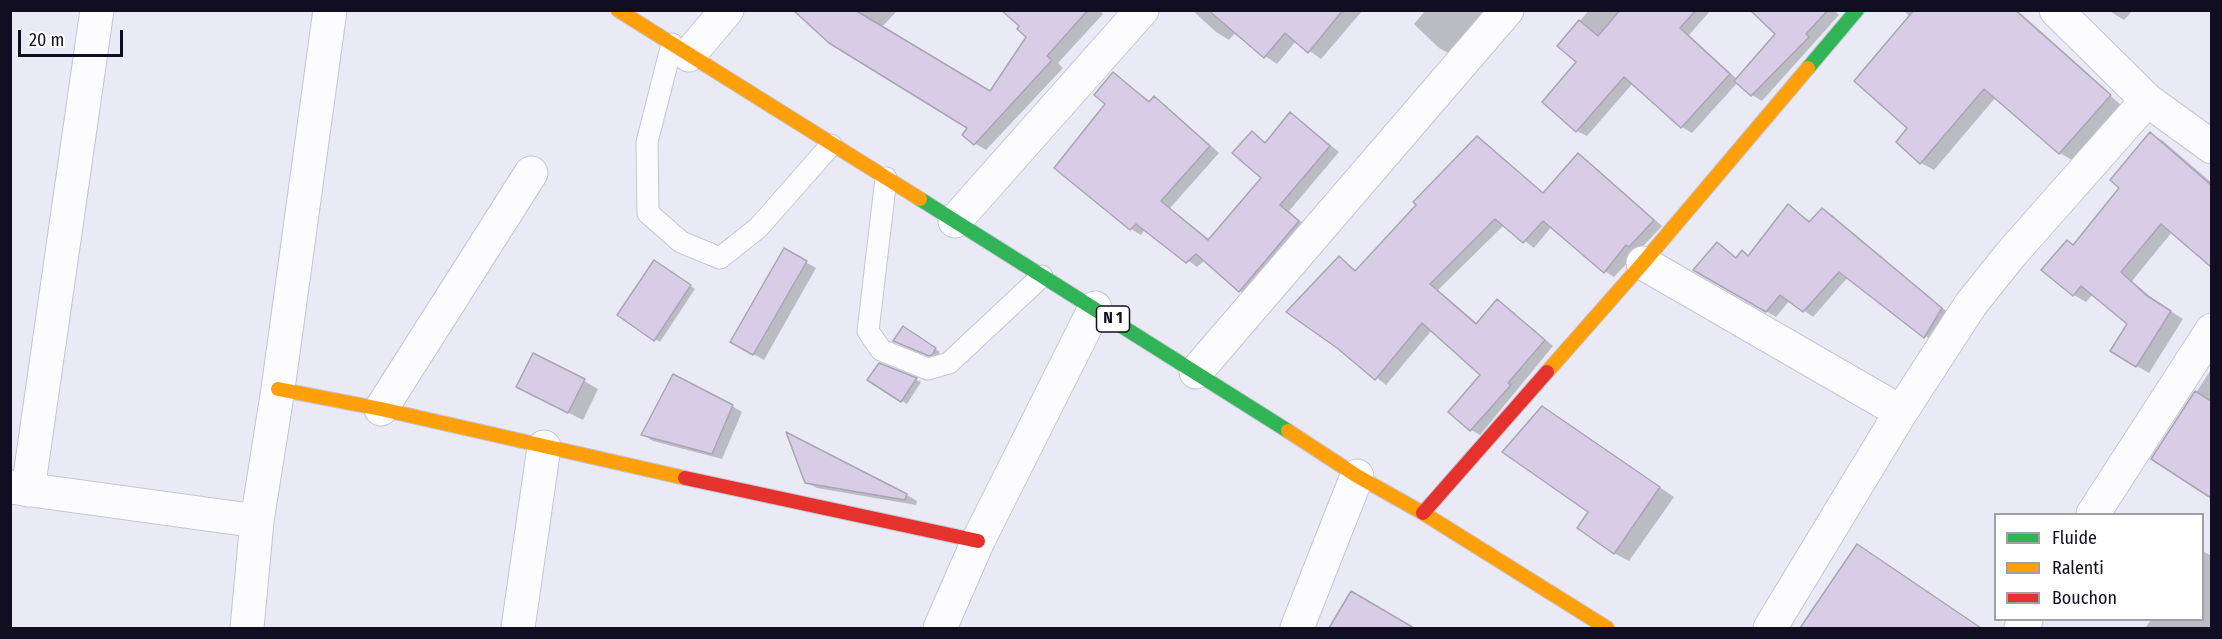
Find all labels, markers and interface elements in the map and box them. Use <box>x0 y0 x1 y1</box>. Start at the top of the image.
scale bar <box>21 18 126 56</box>
text: 20 m <box>29 29 64 51</box>
road number: N 1 <box>1096 306 1130 332</box>
legend <box>1994 513 2204 621</box>
text: Fluide <box>2052 527 2097 549</box>
text: Ralenti <box>2052 557 2104 579</box>
text: Bouchon <box>2052 587 2117 609</box>

